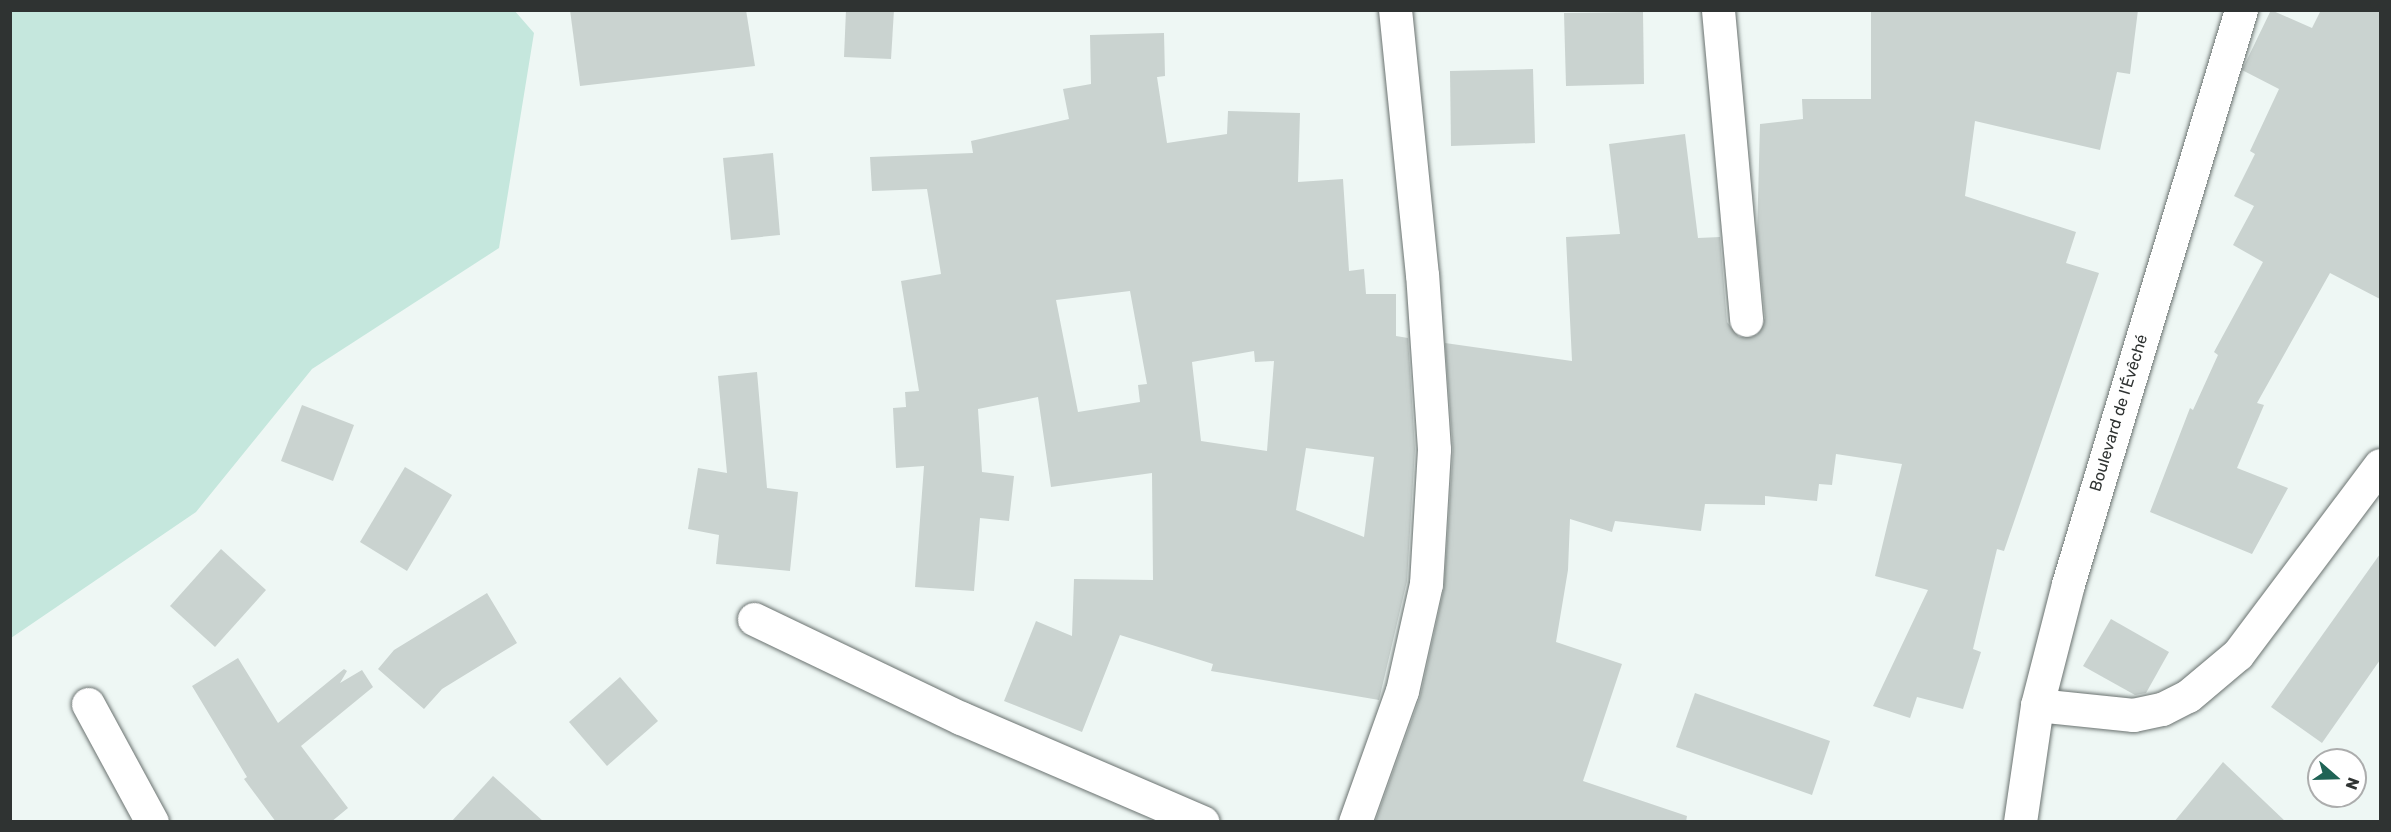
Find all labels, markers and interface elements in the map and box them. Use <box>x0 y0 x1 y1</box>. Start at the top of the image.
street label: Boulevard de l'Évêché <box>2086 332 2152 494</box>
north arrow <box>2307 748 2367 808</box>
text: N <box>2342 775 2363 792</box>

